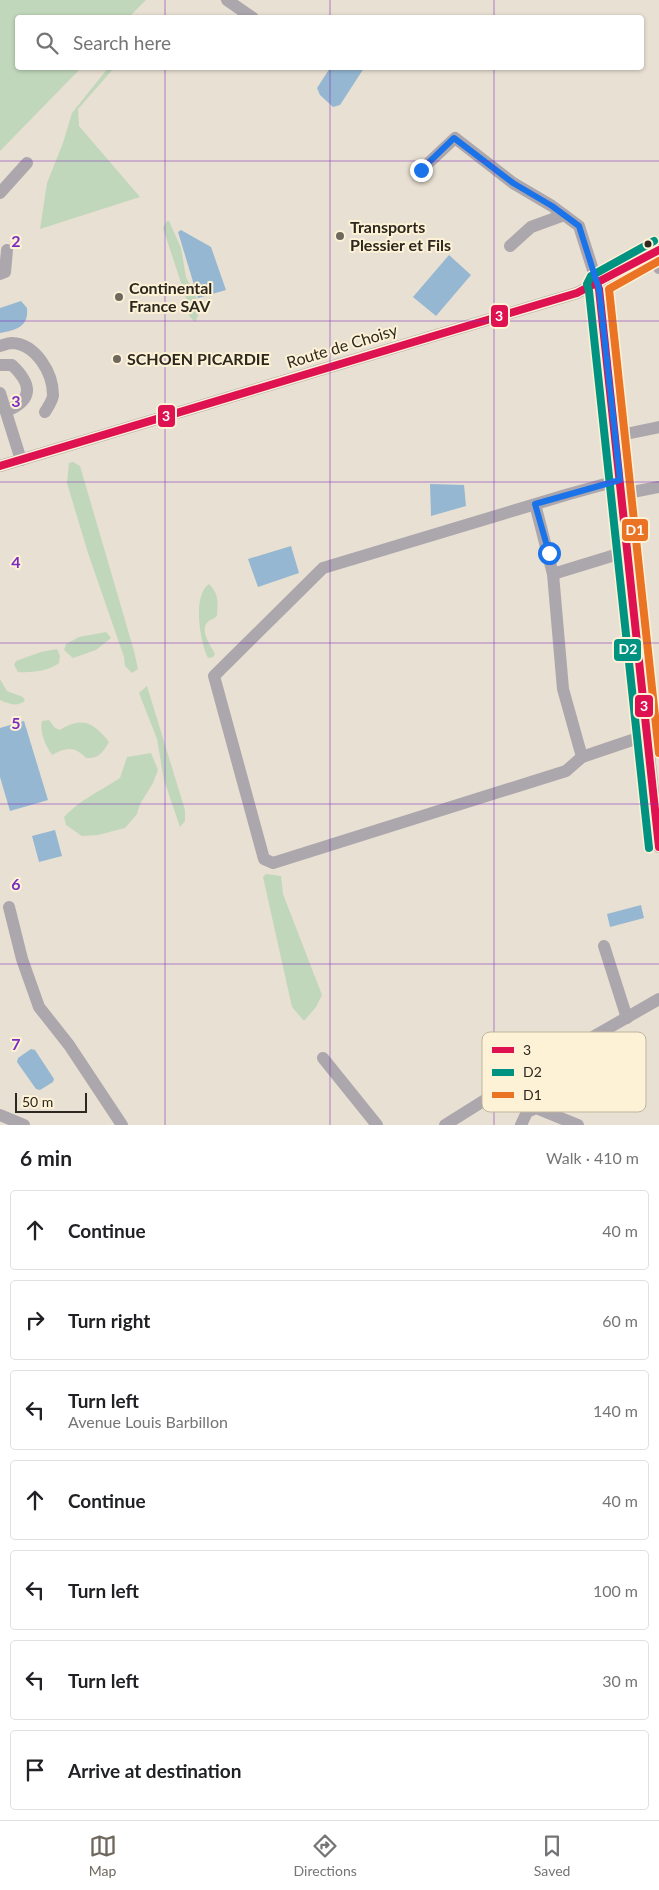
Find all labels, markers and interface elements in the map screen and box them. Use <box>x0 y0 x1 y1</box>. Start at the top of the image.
search box <box>15 15 644 70</box>
icon: search <box>33 29 61 57</box>
text: Search here <box>73 31 171 54</box>
route end <box>410 159 433 182</box>
place label: Transports Plessier et Fils <box>350 217 451 254</box>
marker: Transports Plessier et Fils <box>334 230 346 242</box>
text: 2 <box>11 231 21 250</box>
unlabelled marker <box>643 239 653 249</box>
place label: Continental France SAV <box>129 278 212 315</box>
marker: Continental France SAV <box>113 291 125 303</box>
line badge: 3 <box>490 304 509 328</box>
text: 3 <box>495 307 503 324</box>
street label: Route de Choisy <box>284 319 400 371</box>
place label: SCHOEN PICARDIE <box>127 349 270 368</box>
marker: SCHOEN PICARDIE <box>111 353 123 365</box>
text: 3 <box>11 391 21 410</box>
line badge: 3 <box>157 404 176 428</box>
text: 3 <box>162 407 170 424</box>
line badge: D1 <box>621 518 649 542</box>
text: D1 <box>626 521 644 538</box>
route start <box>538 542 561 565</box>
text: 4 <box>11 552 21 571</box>
line badge: D2 <box>613 638 642 662</box>
text: D2 <box>619 640 637 657</box>
line badge: 3 <box>634 694 654 718</box>
text: 3 <box>640 697 648 714</box>
text: 5 <box>11 713 21 732</box>
text: 6 <box>11 874 21 893</box>
legend <box>482 1032 646 1112</box>
text: 7 <box>11 1034 21 1053</box>
text: 3 <box>523 1041 531 1058</box>
text: D2 <box>523 1063 542 1080</box>
text: D1 <box>523 1086 542 1103</box>
scale bar <box>15 1090 88 1113</box>
text: 50 m <box>22 1093 53 1110</box>
text: 6 min <box>20 1145 72 1170</box>
text: Walk · 410 m <box>546 1148 639 1167</box>
icon: ahead <box>21 1216 49 1244</box>
text: Continue <box>68 1219 146 1242</box>
text: 40 m <box>602 1221 638 1240</box>
icon: right <box>21 1306 49 1334</box>
text: Turn right <box>68 1309 150 1332</box>
text: 60 m <box>602 1311 638 1330</box>
text: Turn left <box>68 1389 139 1412</box>
icon: left <box>21 1396 49 1424</box>
text: 140 m <box>593 1401 638 1420</box>
text: Avenue Louis Barbillon <box>68 1412 228 1431</box>
icon: ahead <box>21 1486 49 1514</box>
text: Continue <box>68 1489 146 1512</box>
text: 40 m <box>602 1491 638 1510</box>
icon: left <box>21 1576 49 1604</box>
text: Turn left <box>68 1579 139 1602</box>
text: 100 m <box>593 1581 638 1600</box>
icon: left <box>21 1666 49 1694</box>
text: Turn left <box>68 1669 139 1692</box>
text: 30 m <box>602 1671 638 1690</box>
icon: arrive <box>21 1756 49 1784</box>
text: Arrive at destination <box>68 1759 241 1782</box>
tab: Map <box>89 1832 117 1879</box>
tab: Directions <box>294 1832 357 1879</box>
tab: Saved <box>534 1832 570 1879</box>

